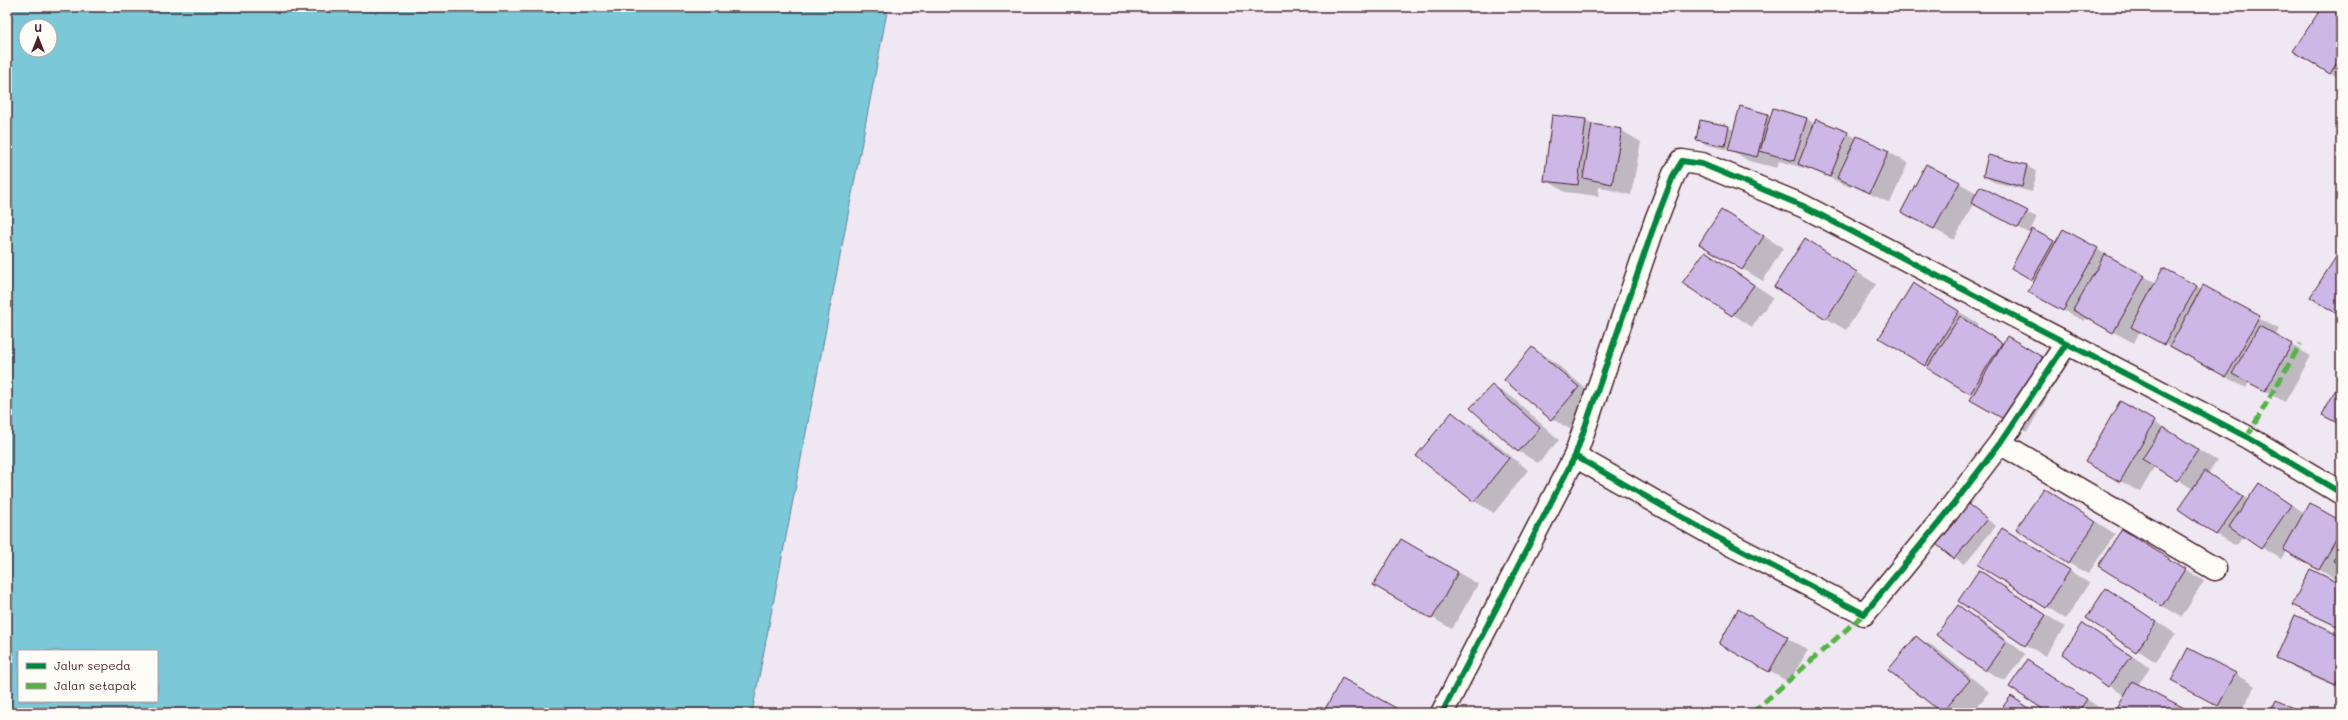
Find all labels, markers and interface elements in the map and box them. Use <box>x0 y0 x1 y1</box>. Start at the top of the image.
north arrow <box>18 18 58 58</box>
text: U <box>34 20 42 35</box>
legend <box>18 650 158 702</box>
text: Jalur sepeda <box>54 657 131 673</box>
text: Jalan setapak <box>54 677 136 693</box>

